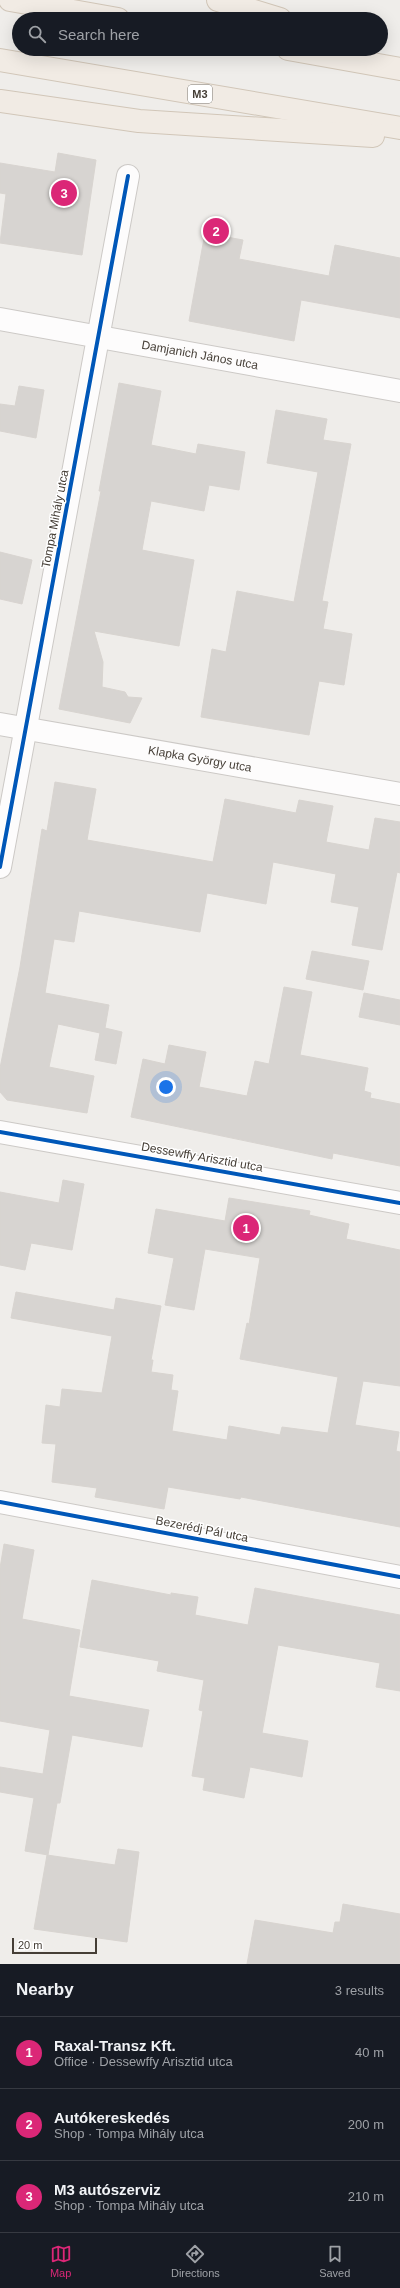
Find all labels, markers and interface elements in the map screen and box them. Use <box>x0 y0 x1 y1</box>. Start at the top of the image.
search box <box>12 12 388 56</box>
icon: search <box>26 23 48 45</box>
text: Search here <box>58 26 140 43</box>
road number: M3 <box>188 85 212 103</box>
pin: 3 <box>51 178 77 208</box>
pin: 2 <box>203 216 229 246</box>
street label: Damjanich János utca <box>140 338 260 372</box>
street label: Tompa Mihály utca <box>39 468 71 569</box>
street label: Klapka György utca <box>147 743 253 775</box>
your location <box>156 1077 176 1097</box>
street label: Dessewffy Arisztid utca <box>140 1139 264 1175</box>
pin: 1 <box>233 1213 259 1243</box>
street label: Bezerédj Pál utca <box>154 1513 250 1545</box>
scale bar <box>12 1936 97 1955</box>
text: 20 m <box>18 1939 42 1951</box>
text: Nearby <box>16 1980 74 1999</box>
text: 3 results <box>335 1983 384 1998</box>
text: Raxal-Transz Kft. <box>54 2037 176 2054</box>
text: 1 <box>25 2045 33 2060</box>
text: 40 m <box>355 2045 384 2060</box>
text: Office · Dessewffy Arisztid utca <box>54 2054 233 2069</box>
text: Autókereskedés <box>54 2109 170 2126</box>
text: 2 <box>25 2117 33 2132</box>
text: 200 m <box>348 2117 384 2132</box>
text: Shop · Tompa Mihály utca <box>54 2126 204 2141</box>
text: M3 autószerviz <box>54 2181 161 2198</box>
text: 3 <box>25 2189 33 2204</box>
text: 210 m <box>348 2189 384 2204</box>
text: Shop · Tompa Mihály utca <box>54 2198 204 2213</box>
tab: Map <box>50 2243 72 2279</box>
tab: Directions <box>171 2243 220 2279</box>
tab: Saved <box>319 2243 350 2279</box>

